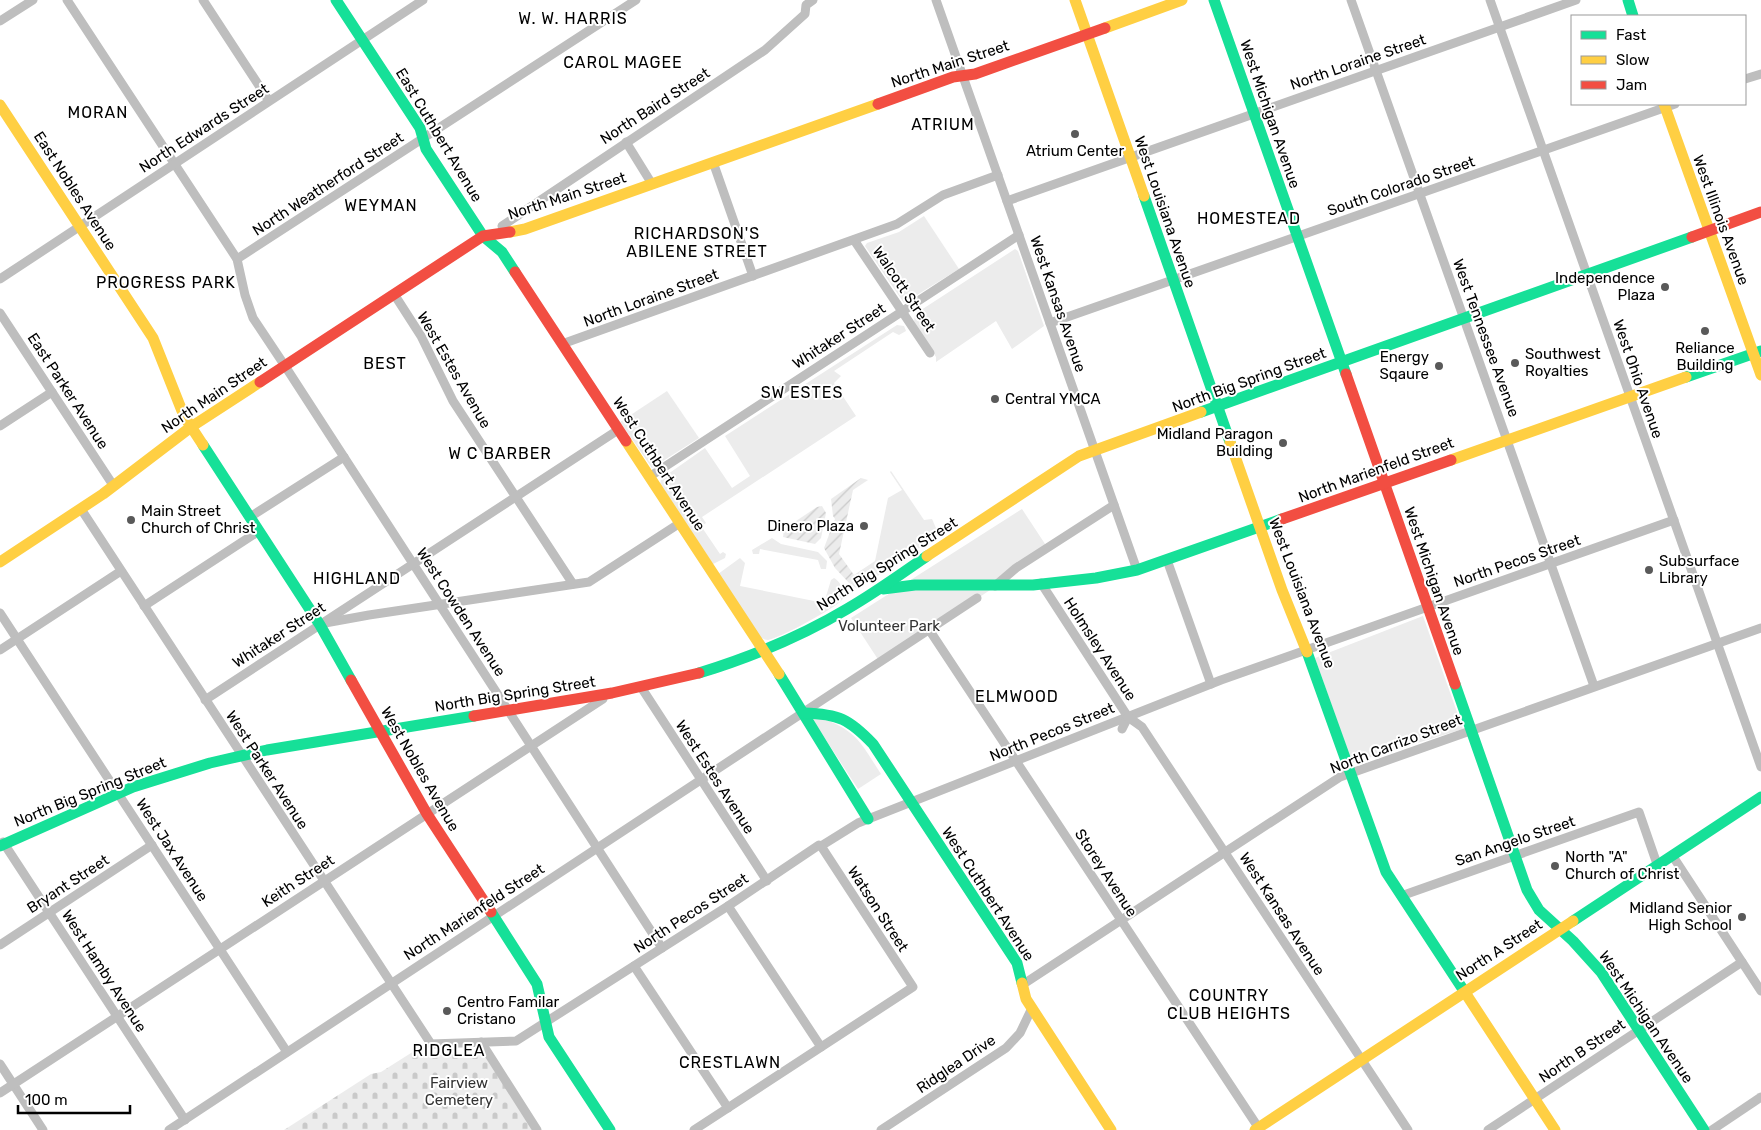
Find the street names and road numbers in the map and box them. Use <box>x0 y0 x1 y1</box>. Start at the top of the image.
street label: North Loraine Street <box>1288 30 1428 94</box>
street label: North Main Street <box>889 36 1012 92</box>
street label: West Michigan Avenue <box>1236 37 1304 191</box>
street label: North Baird Street <box>597 64 713 148</box>
street label: East Cuthbert Avenue <box>392 65 486 205</box>
street label: North Edwards Street <box>136 79 272 177</box>
street label: East Nobles Avenue <box>30 128 120 254</box>
street label: North Weatherford Street <box>249 128 407 240</box>
street label: West Louisiana Avenue <box>1131 134 1199 290</box>
street label: South Colorado Street <box>1325 152 1477 220</box>
street label: West Illinois Avenue <box>1689 153 1753 287</box>
street label: North Main Street <box>506 168 629 224</box>
street label: West Kansas Avenue <box>1026 233 1090 375</box>
street label: Walcott Street <box>869 243 939 335</box>
street label: West Tennessee Avenue <box>1449 256 1523 420</box>
street label: North Loraine Street <box>581 265 721 331</box>
street label: Whitaker Street <box>789 299 889 373</box>
street label: West Estes Avenue <box>413 308 495 432</box>
street label: West Ohio Avenue <box>1609 317 1667 441</box>
street label: East Parker Avenue <box>24 330 112 452</box>
street label: North Big Spring Street <box>1170 344 1328 416</box>
street label: North Main Street <box>158 353 270 437</box>
street label: West Cuthbert Avenue <box>609 394 709 534</box>
street label: North Marienfeld Street <box>1296 433 1456 506</box>
street label: West Michigan Avenue <box>1400 504 1468 658</box>
street label: North Big Spring Street <box>813 513 961 615</box>
street label: West Louisiana Avenue <box>1265 515 1339 671</box>
street label: North Pecos Street <box>1451 531 1583 591</box>
street label: West Cowden Avenue <box>413 544 509 680</box>
street label: Holmsley Avenue <box>1060 594 1140 704</box>
street label: Whitaker Street <box>229 598 329 672</box>
street label: North Big Spring Street <box>433 672 597 716</box>
street label: North Pecos Street <box>987 699 1117 765</box>
street label: West Nobles Avenue <box>377 704 463 834</box>
street label: West Parker Avenue <box>222 707 312 833</box>
street label: North Carrizo Street <box>1327 710 1465 777</box>
street label: West Estes Avenue <box>672 717 758 837</box>
street label: North Big Spring Street <box>11 753 169 831</box>
street label: West Jax Avenue <box>132 795 212 905</box>
street label: San Angelo Street <box>1453 812 1578 870</box>
street label: West Cuthbert Avenue <box>938 824 1038 964</box>
street label: Storey Avenue <box>1071 826 1141 920</box>
street label: West Kansas Avenue <box>1236 849 1328 979</box>
street label: Bryant Street <box>24 851 112 917</box>
street label: Keith Street <box>258 851 338 911</box>
street label: North Marienfeld Street <box>400 860 548 964</box>
street label: Watson Street <box>844 863 912 955</box>
street label: North Pecos Street <box>630 869 752 957</box>
street label: West Hamby Avenue <box>58 907 150 1035</box>
street label: North A Street <box>1452 915 1546 985</box>
street label: West Michigan Avenue <box>1595 947 1697 1087</box>
street label: North B Street <box>1535 1015 1629 1087</box>
street label: Ridglea Drive <box>913 1031 999 1097</box>

